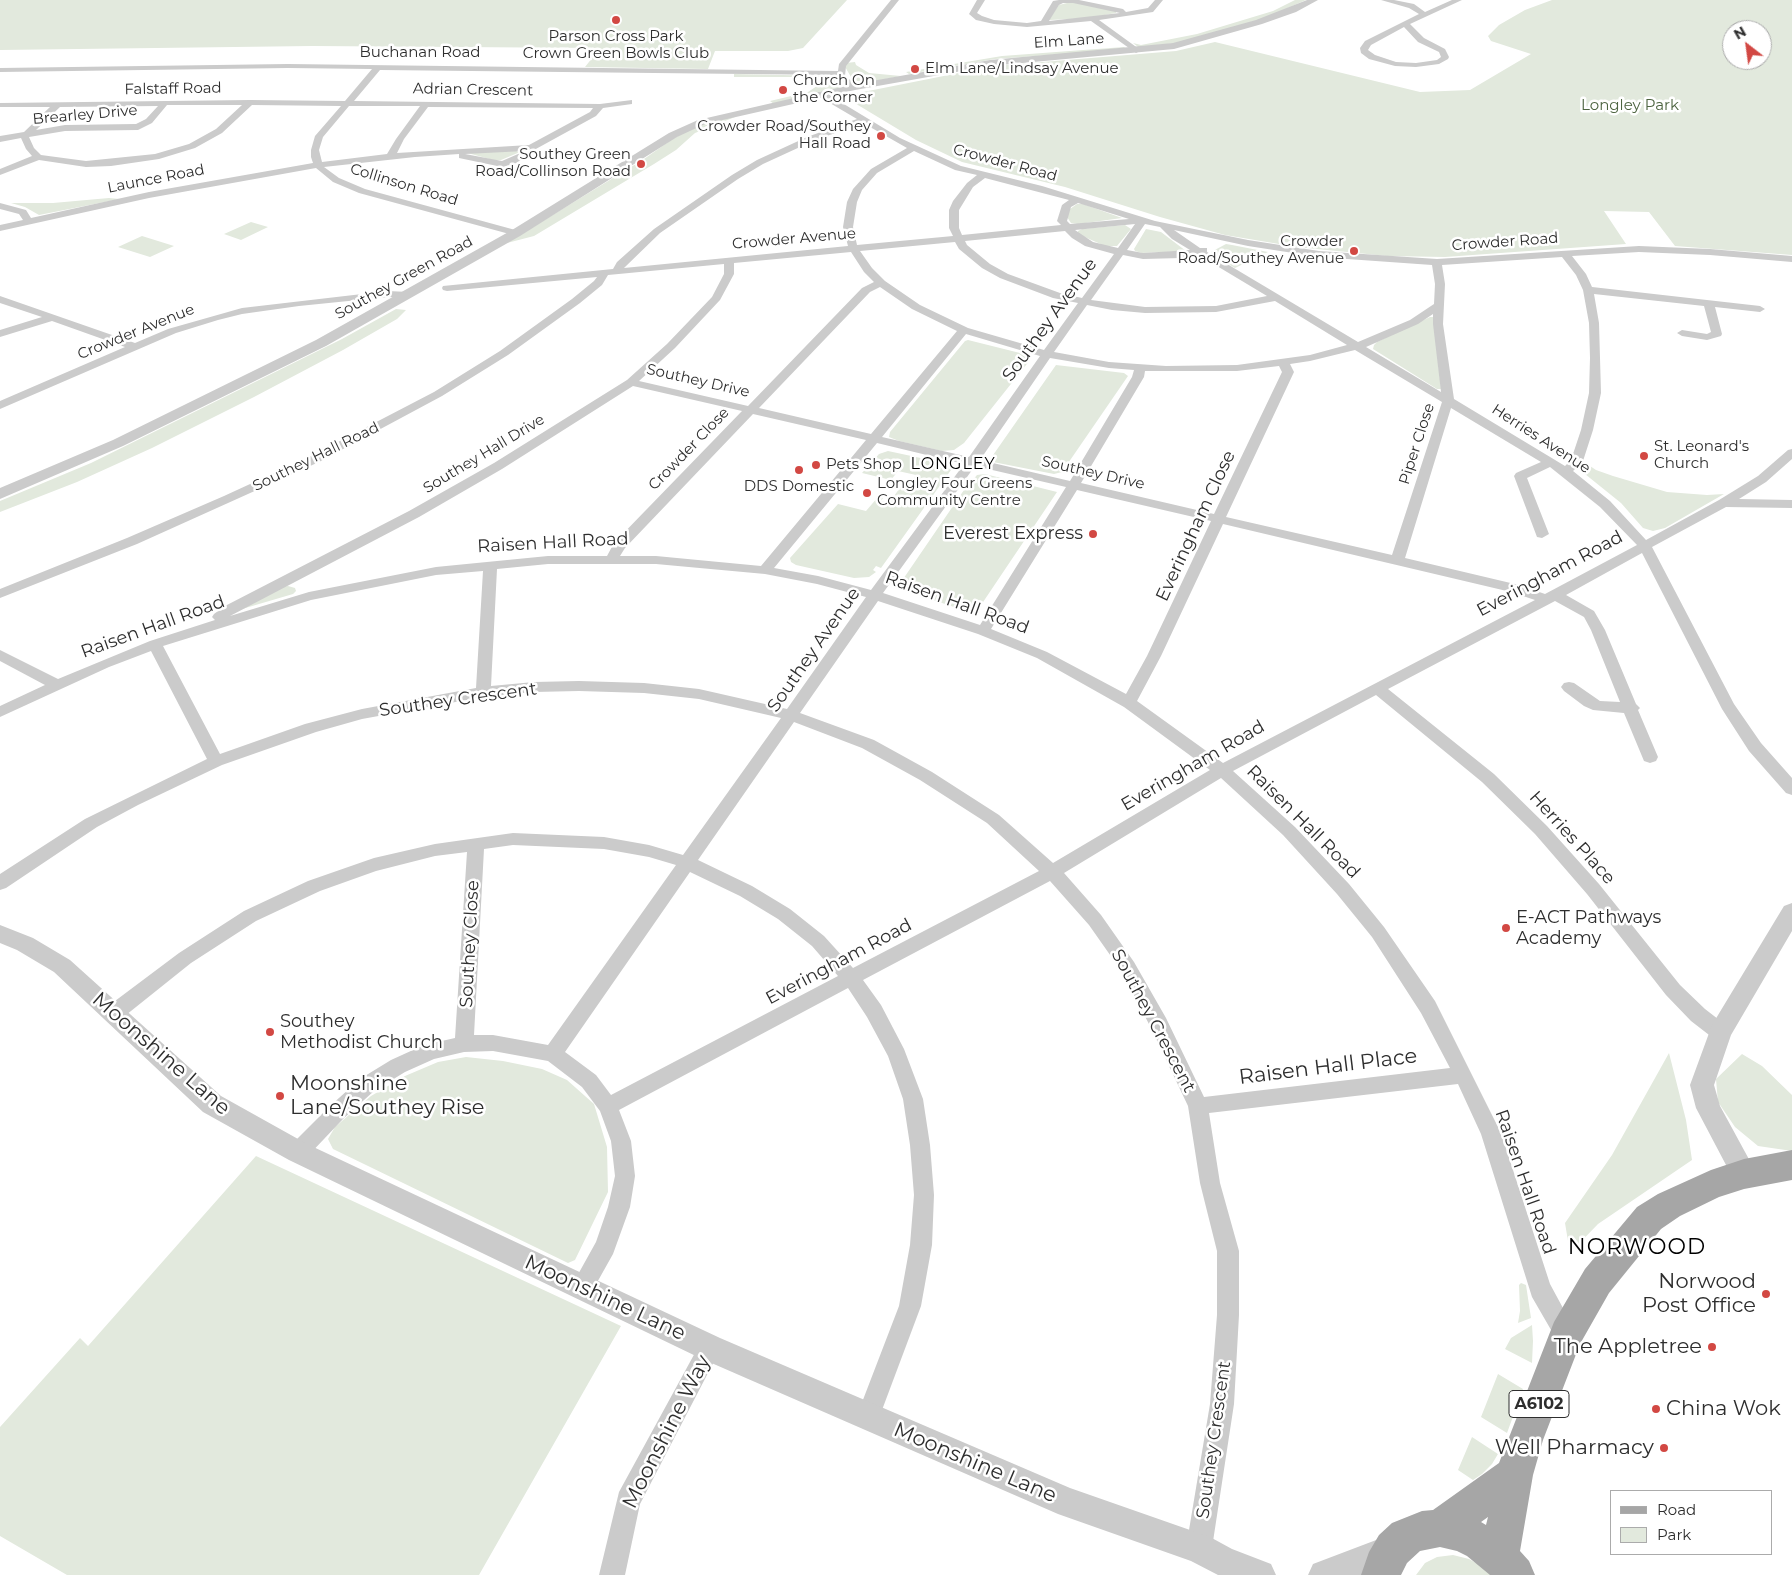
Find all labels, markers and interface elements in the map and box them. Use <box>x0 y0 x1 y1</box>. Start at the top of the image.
marker: Parson Cross Park Crown Green Bowls Club <box>610 14 622 26</box>
north arrow <box>1722 20 1772 70</box>
text: N <box>1731 22 1749 43</box>
place label: Parson Cross Park Crown Green Bowls Club <box>523 28 709 63</box>
street label: Elm Lane <box>1033 30 1105 52</box>
street label: Buchanan Road <box>360 44 480 62</box>
place label: Elm Lane/Lindsay Avenue <box>925 60 1119 78</box>
marker: Elm Lane/Lindsay Avenue <box>909 63 921 75</box>
place label: Church On the Corner <box>793 72 875 107</box>
street label: Falstaff Road <box>124 79 222 99</box>
street label: Adrian Crescent <box>413 80 533 100</box>
marker: Church On the Corner <box>777 84 789 96</box>
park label: Longley Park <box>1581 97 1679 115</box>
street label: Brearley Drive <box>32 101 138 129</box>
place label: Crowder Road/Southey Hall Road <box>697 118 871 153</box>
marker: Crowder Road/Southey Hall Road <box>875 130 887 142</box>
street label: Crowder Road <box>951 140 1059 186</box>
place label: Southey Green Road/Collinson Road <box>475 146 631 181</box>
marker: Southey Green Road/Collinson Road <box>635 158 647 170</box>
street label: Collinson Road <box>348 160 460 210</box>
street label: Launce Road <box>106 161 206 197</box>
street label: Crowder Avenue <box>731 225 857 253</box>
street label: Crowder Road <box>1451 229 1559 255</box>
street label: Southey Green Road <box>332 233 476 323</box>
place label: Crowder Road/Southey Avenue <box>1177 233 1344 268</box>
marker: Crowder Road/Southey Avenue <box>1348 245 1360 257</box>
street label: Southey Avenue <box>998 254 1102 386</box>
street label: Crowder Avenue <box>75 300 197 364</box>
street label: Southey Drive <box>645 360 751 402</box>
street label: Herries Avenue <box>1488 400 1594 478</box>
street label: Piper Close <box>1395 401 1439 487</box>
street label: Crowder Close <box>645 404 733 494</box>
street label: Southey Hall Drive <box>420 411 548 497</box>
street label: Southey Hall Road <box>250 419 382 495</box>
place label: St. Leonard's Church <box>1654 438 1749 473</box>
street label: Everingham Close <box>1152 447 1240 605</box>
marker: St. Leonard's Church <box>1638 450 1650 462</box>
street label: Southey Drive <box>1040 452 1146 494</box>
district label: LONGLEY <box>910 454 996 474</box>
place label: Pets Shop <box>826 456 902 474</box>
marker: Pets Shop <box>810 459 822 471</box>
marker: DDS Domestic <box>793 464 805 476</box>
place label: Longley Four Greens Community Centre <box>877 475 1032 510</box>
place label: DDS Domestic <box>744 478 854 496</box>
marker: Longley Four Greens Community Centre <box>861 487 873 499</box>
place label: Everest Express <box>943 523 1083 545</box>
street label: Everingham Road <box>1473 526 1627 622</box>
street label: Raisen Hall Road <box>477 528 629 558</box>
marker: Everest Express <box>1087 528 1099 540</box>
street label: Raisen Hall Road <box>882 567 1032 639</box>
street label: Southey Avenue <box>763 584 865 716</box>
street label: Raisen Hall Road <box>78 591 228 663</box>
street label: Southey Crescent <box>378 678 538 722</box>
street label: Everingham Road <box>1117 716 1269 816</box>
street label: Raisen Hall Road <box>1242 761 1364 883</box>
street label: Herries Place <box>1524 787 1620 889</box>
street label: Southey Close <box>456 880 484 1008</box>
place label: E-ACT Pathways Academy <box>1516 907 1661 950</box>
street label: Everingham Road <box>762 914 916 1010</box>
marker: E-ACT Pathways Academy <box>1500 922 1512 934</box>
street label: Southey Crescent <box>1106 946 1200 1096</box>
street label: Moonshine Lane <box>87 987 235 1121</box>
place label: Southey Methodist Church <box>280 1011 443 1054</box>
marker: Southey Methodist Church <box>264 1026 276 1038</box>
street label: Raisen Hall Place <box>1237 1044 1419 1090</box>
place label: Moonshine Lane/Southey Rise <box>290 1071 484 1121</box>
marker: Moonshine Lane/Southey Rise <box>274 1090 286 1102</box>
street label: Raisen Hall Road <box>1490 1107 1560 1257</box>
district label: NORWOOD <box>1567 1235 1707 1261</box>
street label: Moonshine Lane <box>521 1250 689 1346</box>
place label: Norwood Post Office <box>1642 1269 1756 1319</box>
marker: Norwood Post Office <box>1760 1288 1772 1300</box>
place label: The Appletree <box>1554 1334 1702 1360</box>
marker: The Appletree <box>1706 1341 1718 1353</box>
street label: Moonshine Way <box>618 1351 716 1513</box>
street label: Southey Crescent <box>1192 1360 1236 1520</box>
road number: A6102 <box>1509 1390 1569 1418</box>
place label: China Wok <box>1666 1396 1781 1422</box>
marker: China Wok <box>1650 1403 1662 1415</box>
street label: Moonshine Lane <box>890 1417 1060 1509</box>
place label: Well Pharmacy <box>1495 1435 1654 1461</box>
marker: Well Pharmacy <box>1658 1442 1670 1454</box>
legend <box>1610 1490 1772 1555</box>
text: Road <box>1657 1500 1696 1519</box>
text: Park <box>1657 1525 1691 1544</box>

